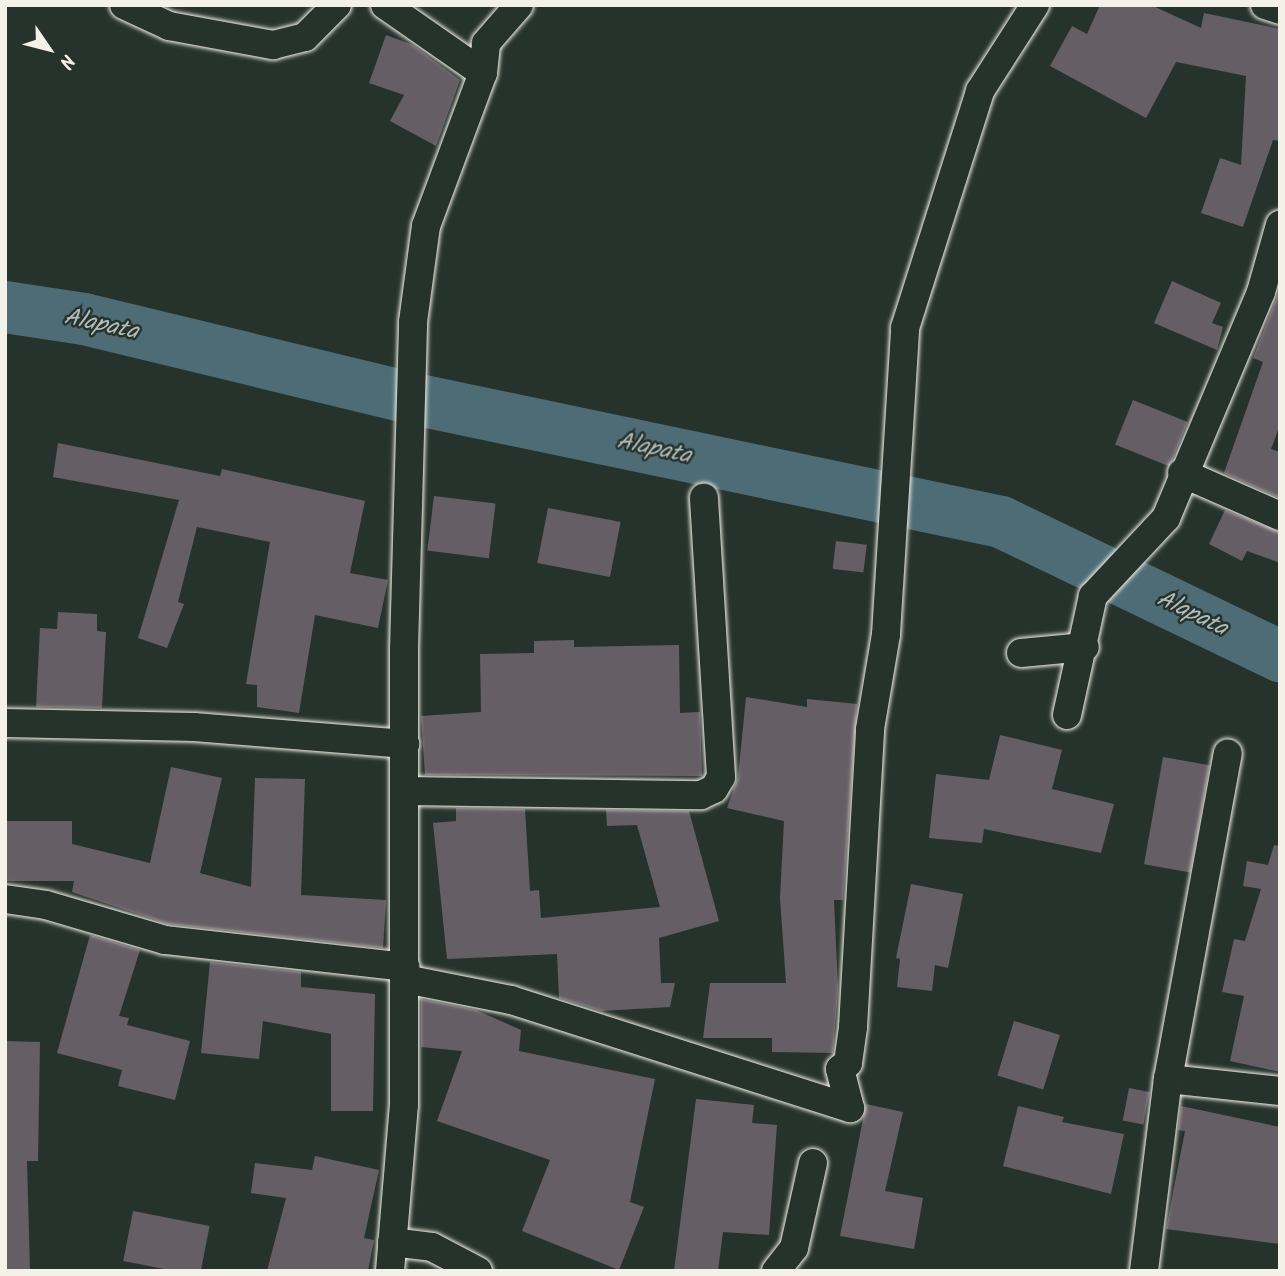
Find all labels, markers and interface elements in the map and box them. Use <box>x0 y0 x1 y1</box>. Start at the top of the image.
north arrow <box>14 14 84 84</box>
text: N <box>50 48 82 75</box>
water label: Alapata <box>61 303 141 347</box>
water label: Alapata <box>614 427 694 471</box>
water label: Alapata <box>1152 585 1232 643</box>

